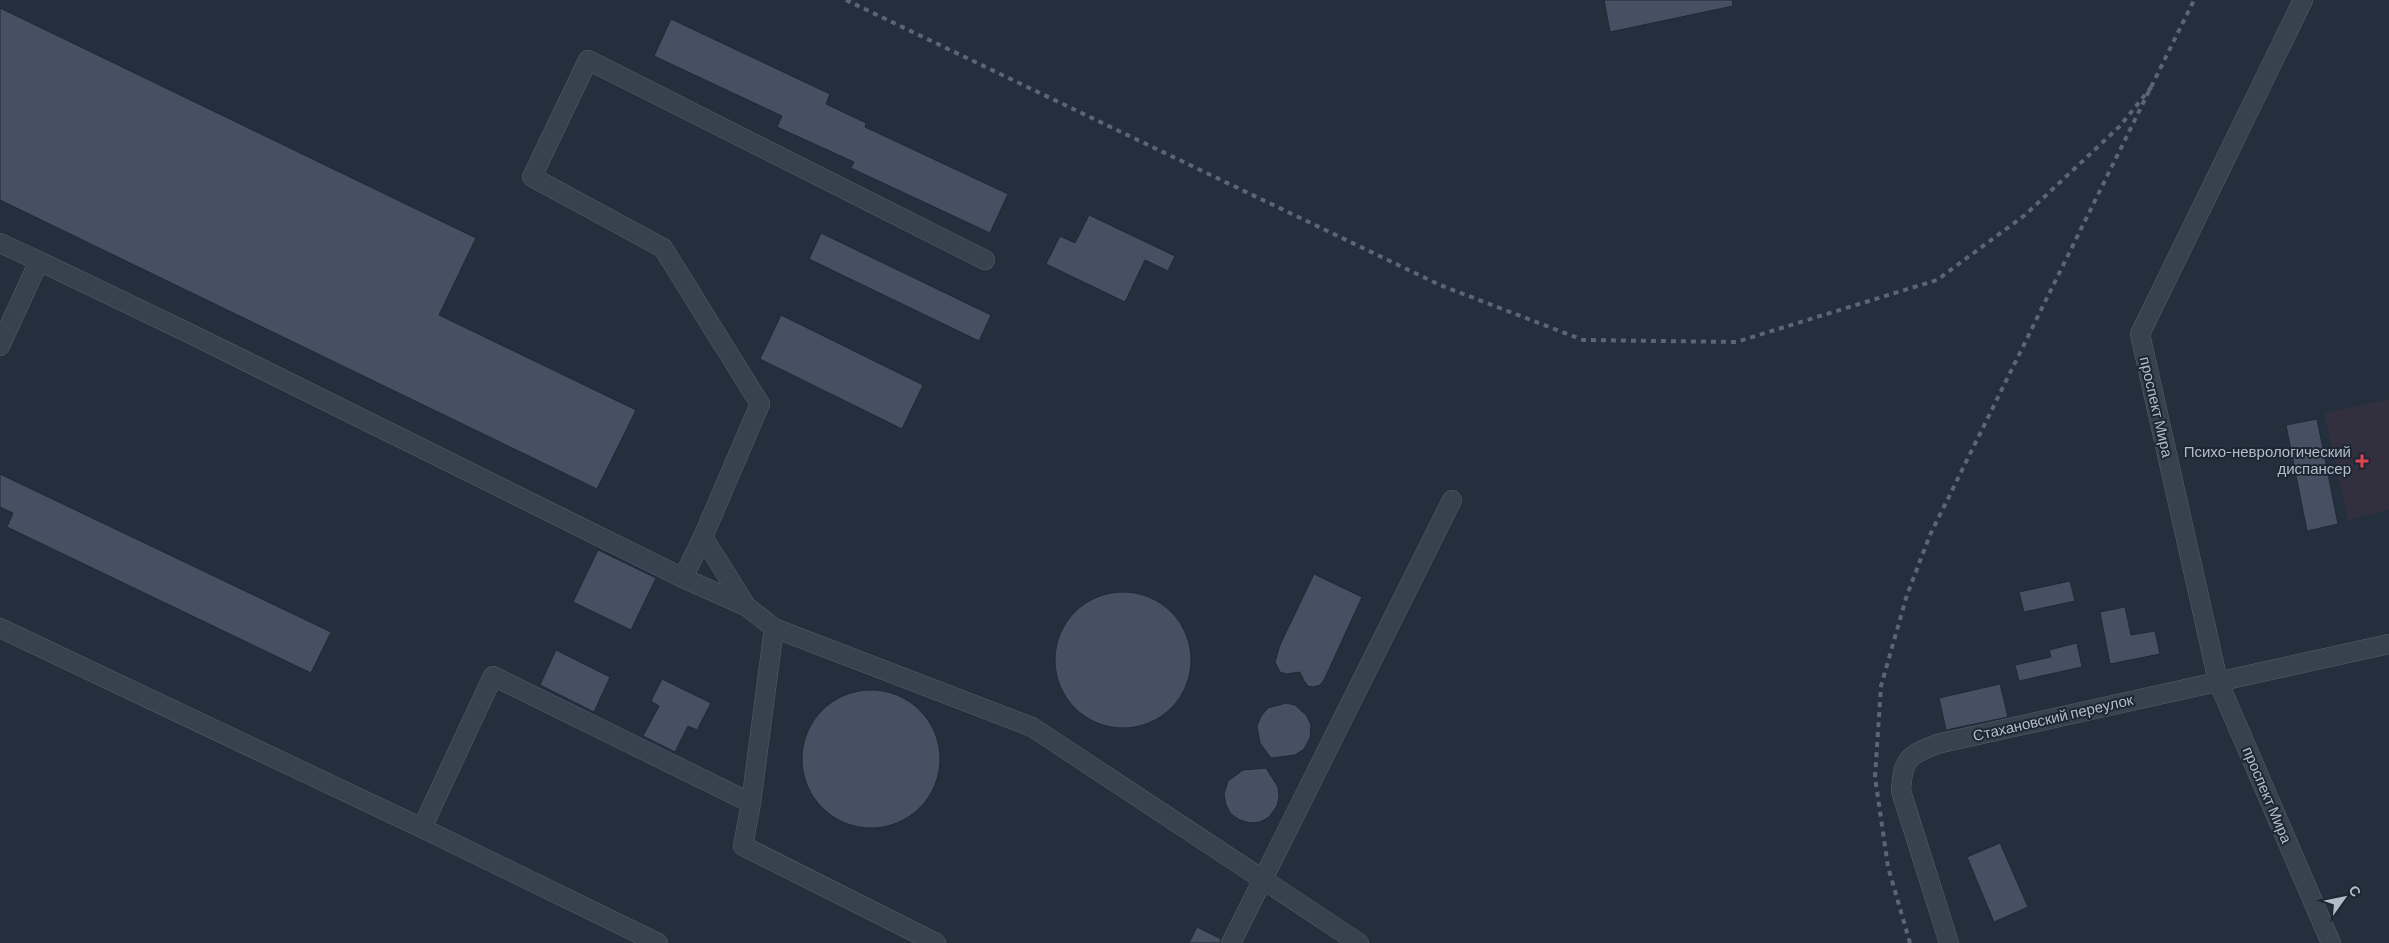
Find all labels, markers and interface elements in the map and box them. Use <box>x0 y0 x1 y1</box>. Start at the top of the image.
street label: проспект Мира <box>2137 355 2177 460</box>
place label: Психо-неврологический диспансер <box>2184 442 2351 477</box>
marker: Психо-неврологический диспансер <box>2355 454 2369 468</box>
street label: Стахановский переулок <box>1971 690 2135 744</box>
street label: проспект Мира <box>2240 744 2297 846</box>
north arrow <box>2319 873 2369 923</box>
text: С <box>2345 882 2365 900</box>

